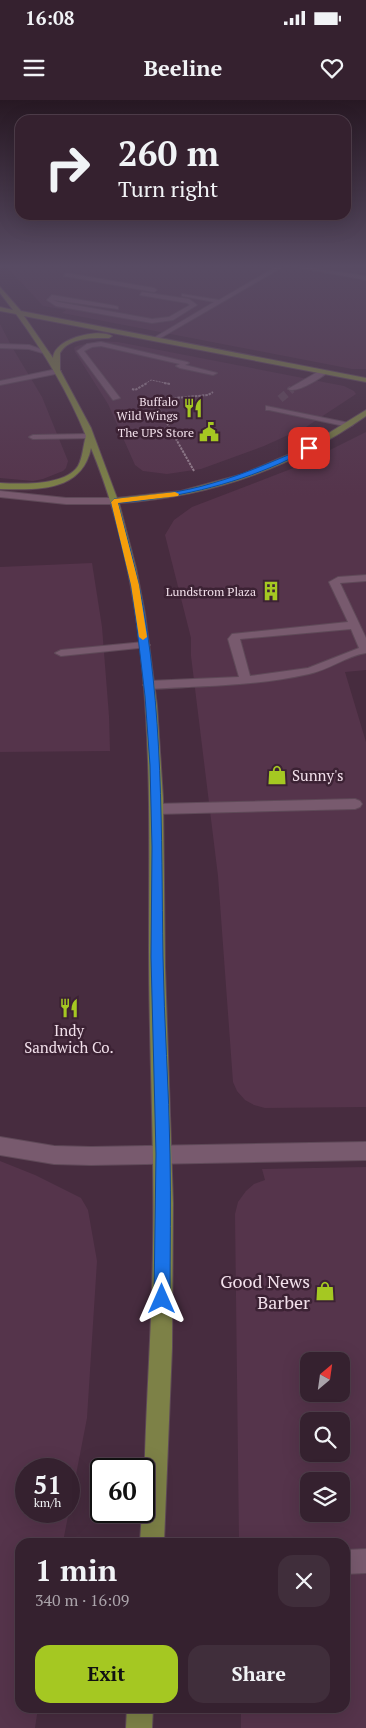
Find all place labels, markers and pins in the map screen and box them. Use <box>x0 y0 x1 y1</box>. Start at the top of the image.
place label: Buffalo Wild Wings <box>117 394 178 423</box>
restaurant icon: Buffalo Wild Wings <box>182 397 204 419</box>
public building icon: The UPS Store <box>198 421 220 443</box>
place label: The UPS Store <box>118 425 194 440</box>
pin <box>288 427 330 469</box>
building icon: Lundstrom Plaza <box>260 580 282 602</box>
place label: Lundstrom Plaza <box>166 584 256 599</box>
shop icon: Sunny's <box>266 764 288 786</box>
place label: Sunny's <box>292 765 343 785</box>
restaurant icon: Indy Sandwich Co. <box>58 997 80 1019</box>
place label: Indy Sandwich Co. <box>24 1020 114 1057</box>
place label: Good News Barber <box>220 1269 310 1314</box>
shop icon: Good News Barber <box>314 1280 336 1302</box>

